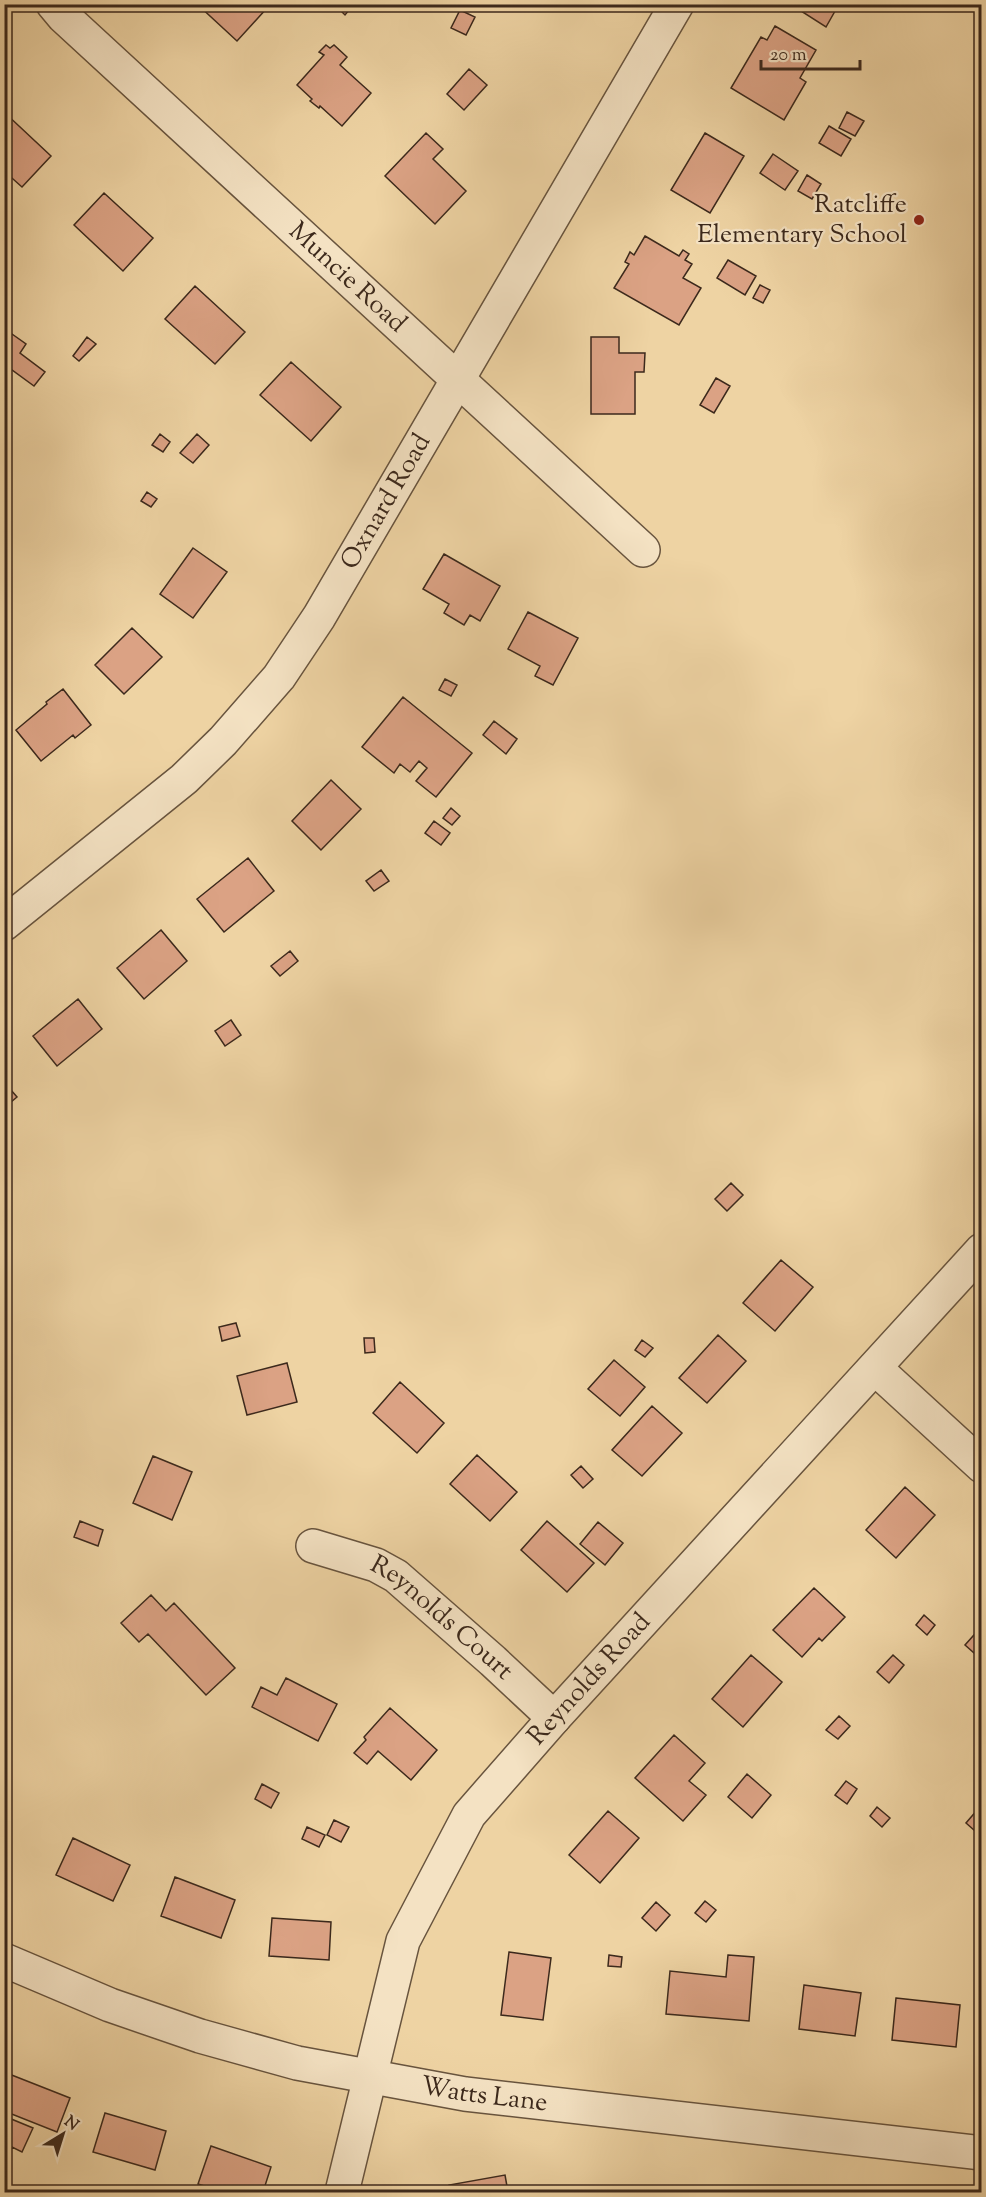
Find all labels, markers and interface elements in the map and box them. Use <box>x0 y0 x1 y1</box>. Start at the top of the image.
scale bar <box>761 33 860 71</box>
text: 20 m <box>770 43 807 69</box>
place label: Ratcliffe Elementary School <box>697 187 907 254</box>
marker: Ratcliffe Elementary School <box>912 213 926 227</box>
street label: Muncie Road <box>280 214 415 342</box>
street label: Oxnard Road <box>332 427 441 577</box>
street label: Reynolds Court <box>363 1547 521 1689</box>
street label: Reynolds Road <box>519 1605 660 1754</box>
street label: Watts Lane <box>418 2068 549 2122</box>
north arrow <box>33 2104 93 2164</box>
text: N <box>59 2111 83 2137</box>

